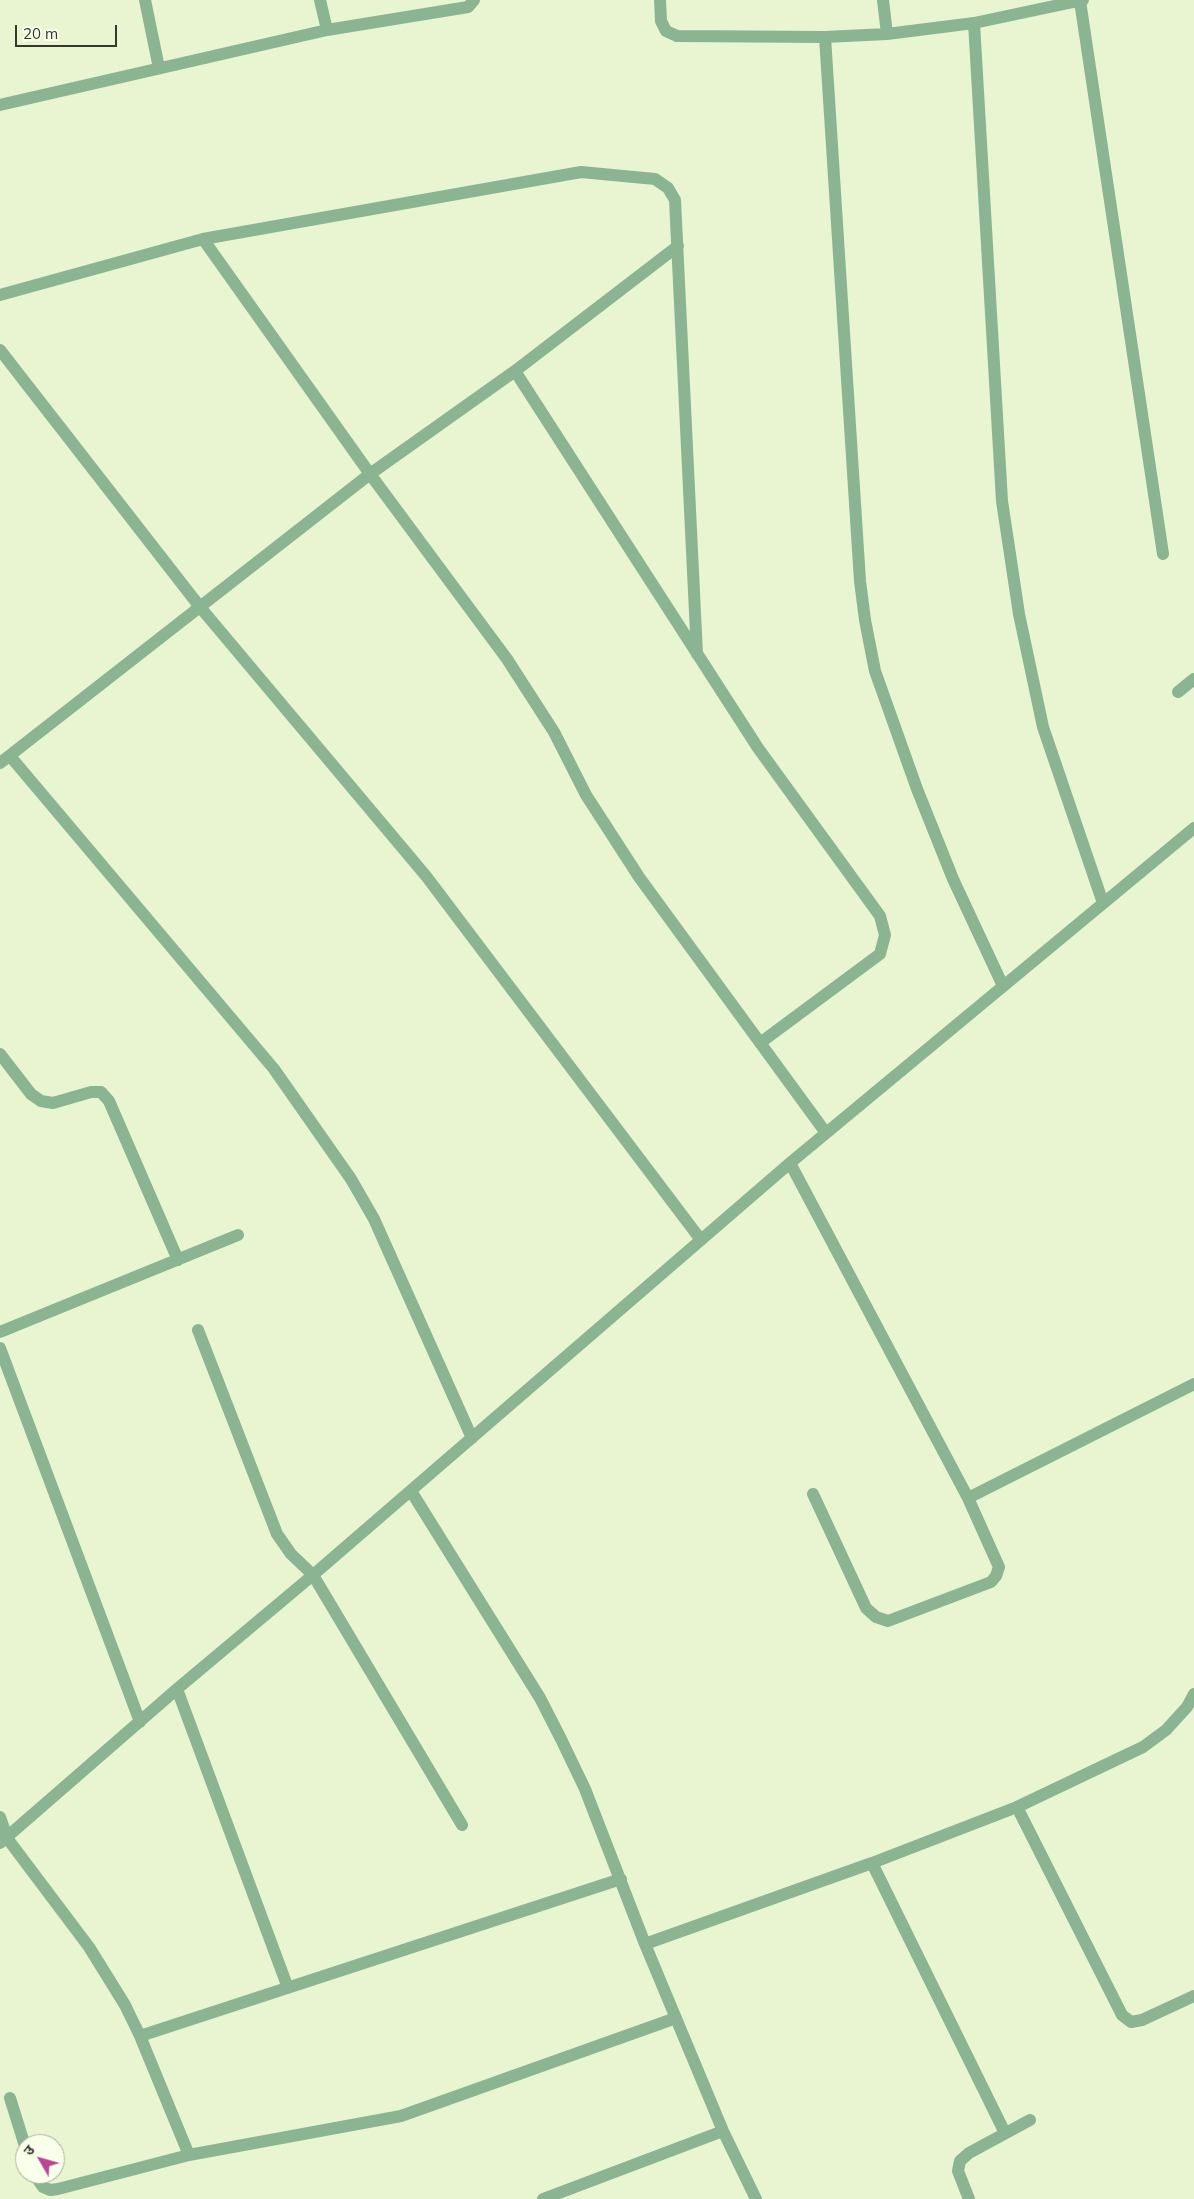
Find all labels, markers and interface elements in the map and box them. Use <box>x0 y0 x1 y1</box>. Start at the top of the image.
scale bar <box>18 15 120 47</box>
text: 20 m <box>23 24 58 43</box>
north arrow <box>15 2134 65 2184</box>
text: उ <box>19 2142 39 2159</box>

